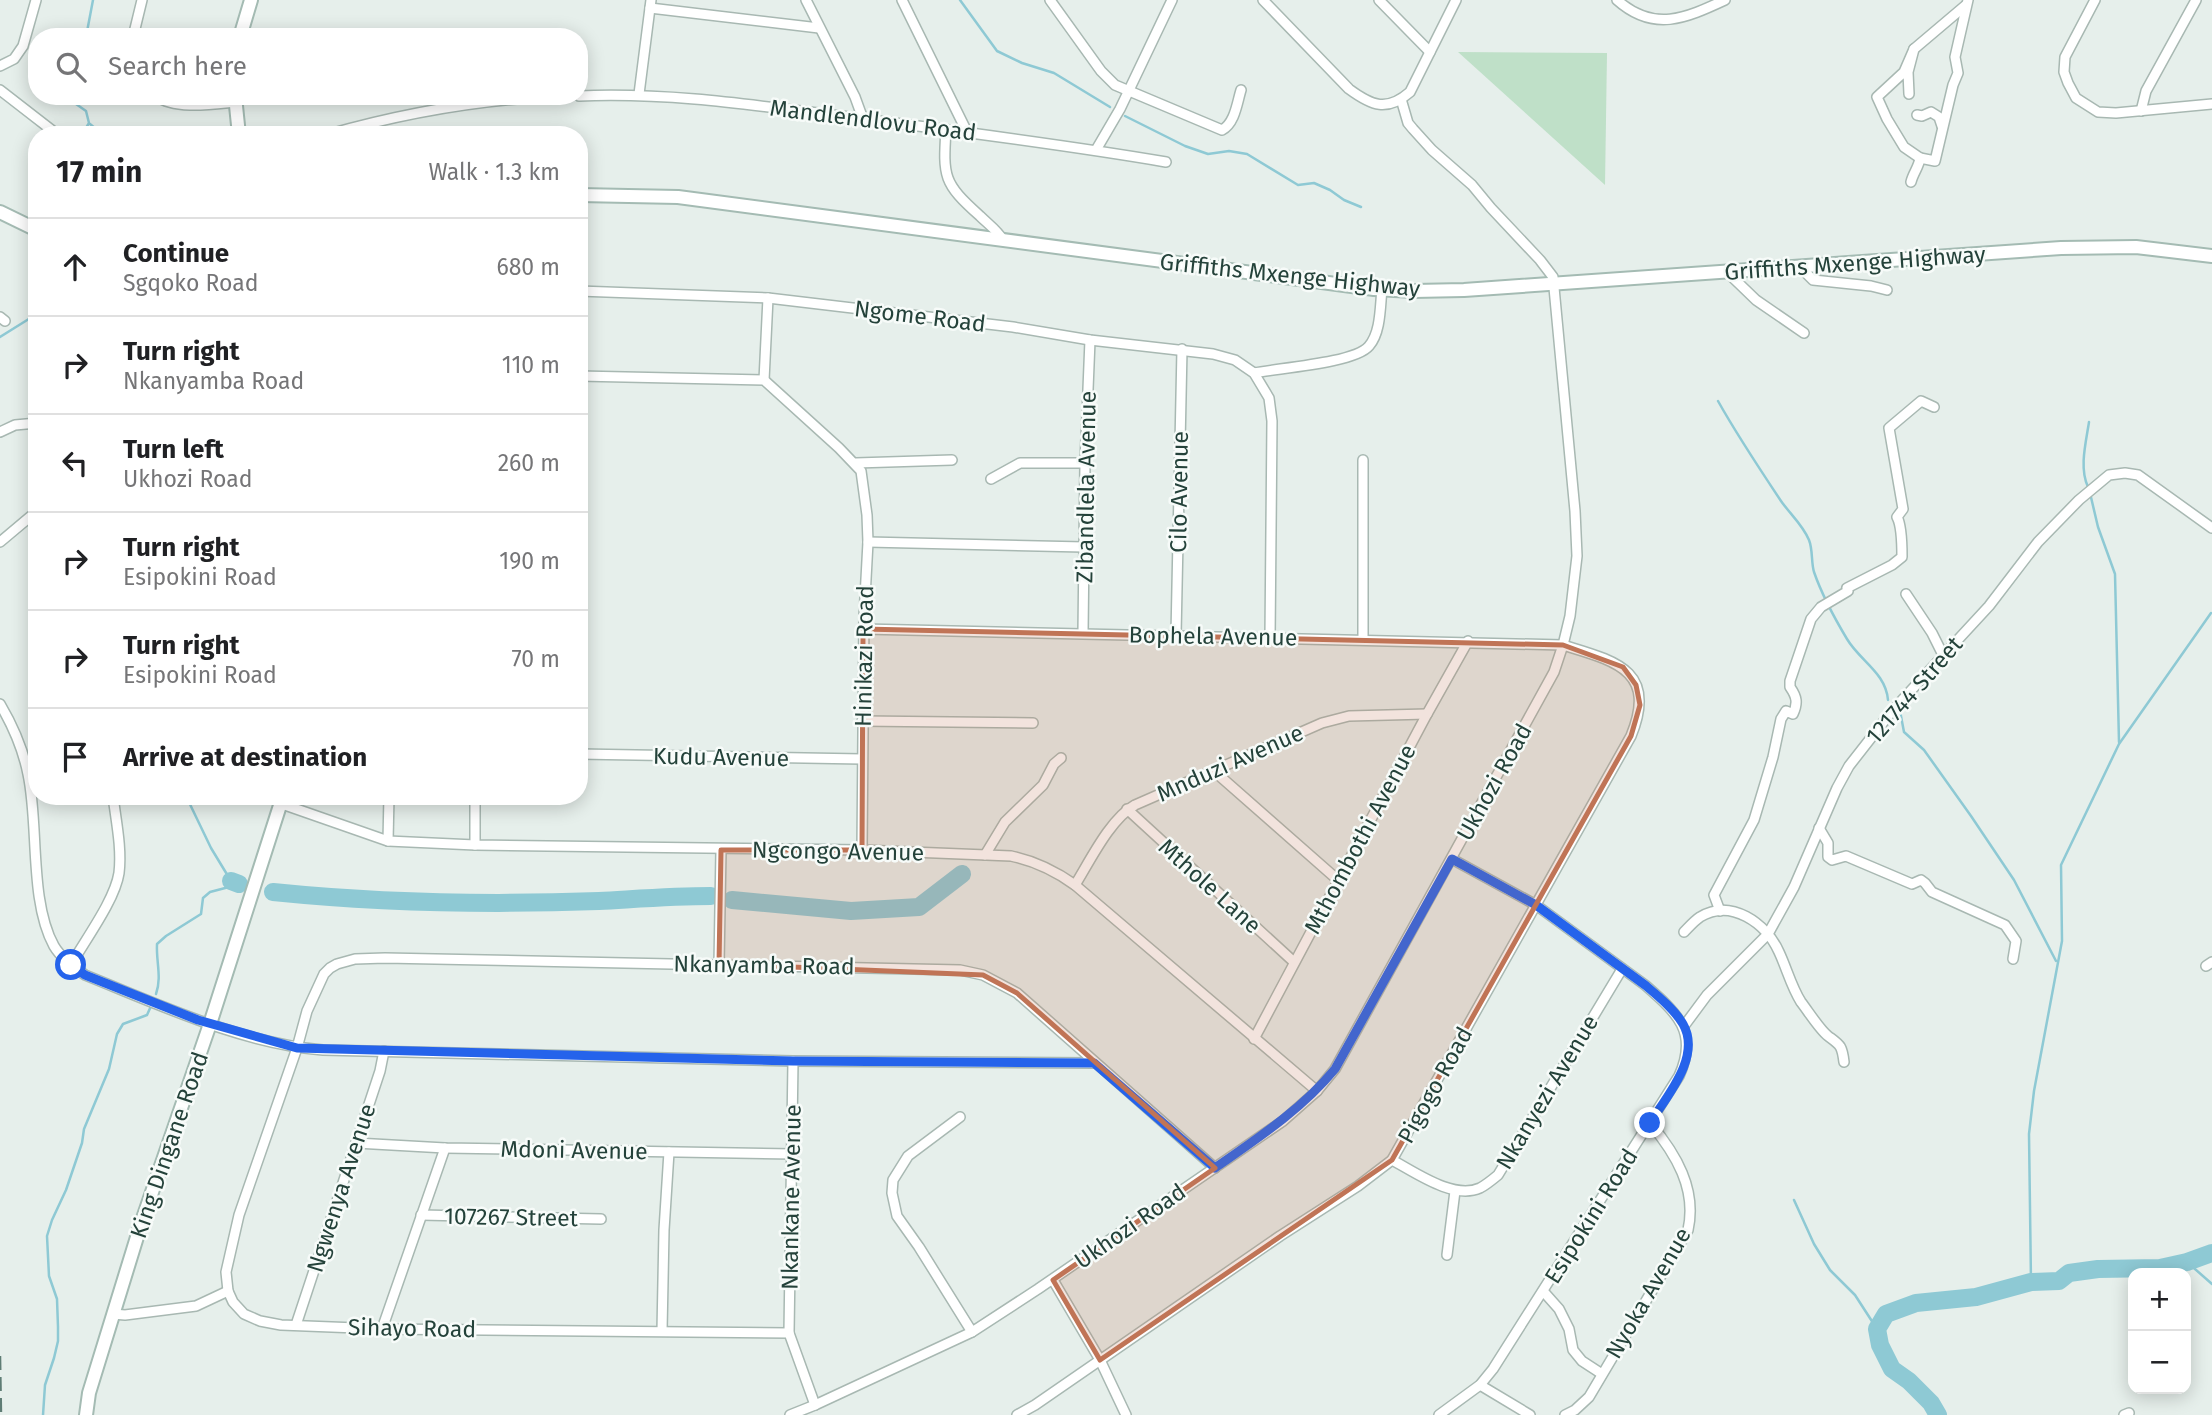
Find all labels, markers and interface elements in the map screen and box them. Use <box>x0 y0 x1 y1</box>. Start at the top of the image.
search box <box>28 28 588 105</box>
icon: search <box>52 48 90 86</box>
text: Search here <box>108 51 247 82</box>
street label: Mandlendlovu Road <box>768 93 978 147</box>
text: 17 min <box>56 154 142 190</box>
text: Walk · 1.3 km <box>428 158 560 186</box>
text: Continue <box>123 238 229 269</box>
street label: Griffiths Mxenge Highway <box>1723 240 1987 286</box>
street label: Griffiths Mxenge Highway <box>1158 247 1422 303</box>
icon: ahead <box>56 248 94 286</box>
text: 680 m <box>496 253 560 281</box>
text: Sgqoko Road <box>123 269 258 297</box>
street label: Ngome Road <box>853 294 987 338</box>
text: Turn right <box>123 336 240 367</box>
icon: right <box>56 346 94 384</box>
text: 110 m <box>502 351 560 379</box>
text: Nkanyamba Road <box>123 367 304 395</box>
street label: Zibandlela Avenue <box>1070 391 1102 583</box>
street label: Cilo Avenue <box>1164 431 1194 553</box>
text: Turn left <box>123 434 224 465</box>
icon: left <box>56 444 94 482</box>
text: 260 m <box>498 449 560 477</box>
text: Ukhozi Road <box>123 465 252 493</box>
text: Turn right <box>123 532 240 563</box>
icon: right <box>56 542 94 580</box>
text: 190 m <box>499 547 560 575</box>
text: Esipokini Road <box>123 563 277 591</box>
street label: Hinikazi Road <box>849 585 879 727</box>
street label: Bophela Avenue <box>1128 621 1298 651</box>
text: Turn right <box>123 630 240 661</box>
street label: 121744 Street <box>1860 630 1969 749</box>
icon: right <box>56 640 94 678</box>
text: 70 m <box>511 645 560 673</box>
text: Esipokini Road <box>123 661 277 689</box>
street label: Mnduzi Avenue <box>1152 718 1308 808</box>
street label: Ukhozi Road <box>1450 719 1538 845</box>
icon: arrive <box>56 738 94 776</box>
street label: Mthombothi Avenue <box>1298 739 1422 939</box>
text: Arrive at destination <box>123 742 367 773</box>
street label: Kudu Avenue <box>653 742 789 772</box>
street label: Mthole Lane <box>1153 833 1267 939</box>
street label: Ngcongo Avenue <box>752 835 924 867</box>
route start <box>55 949 86 980</box>
street label: Nkanyamba Road <box>673 949 855 981</box>
street label: Nkanyezi Avenue <box>1490 1010 1604 1174</box>
street label: Pigogo Road <box>1391 1022 1479 1148</box>
street label: King Dingane Road <box>124 1048 214 1242</box>
street label: Ngwenya Avenue <box>301 1100 381 1276</box>
street label: Nkankane Avenue <box>775 1104 807 1290</box>
route end <box>1634 1107 1665 1138</box>
street label: Mdoni Avenue <box>500 1135 648 1165</box>
street label: Esipokini Road <box>1538 1143 1644 1289</box>
street label: Ukhozi Road <box>1069 1177 1191 1275</box>
street label: 107267 Street <box>444 1202 579 1232</box>
street label: Nyoka Avenue <box>1599 1222 1697 1364</box>
map controls <box>2128 1268 2191 1394</box>
button: + <box>2128 1268 2191 1331</box>
street label: Sihayo Road <box>348 1313 476 1343</box>
button: − <box>2128 1331 2191 1394</box>

